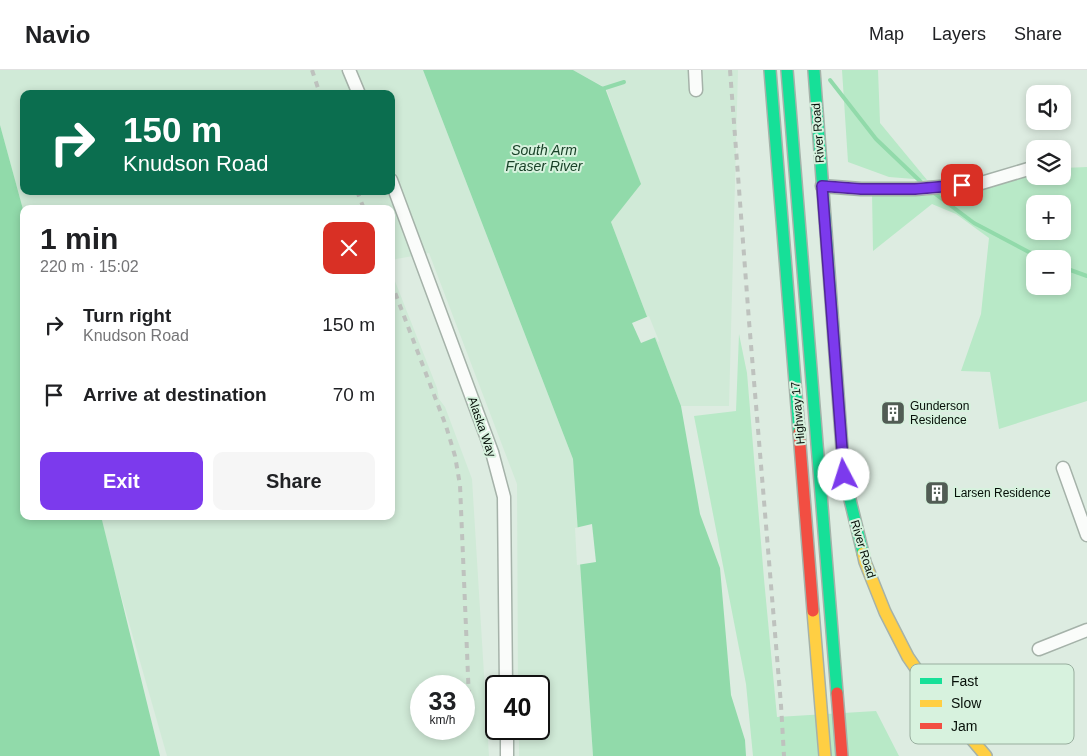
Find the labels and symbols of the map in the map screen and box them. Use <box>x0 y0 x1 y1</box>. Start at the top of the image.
street label: River Road <box>809 103 827 163</box>
water label: South Arm Fraser River <box>505 142 584 174</box>
pin <box>941 164 983 206</box>
street label: Highway 17 <box>788 381 808 445</box>
street label: Alaska Way <box>465 395 499 459</box>
place label: Gunderson Residence <box>910 399 969 427</box>
building icon: Gunderson Residence <box>880 400 906 426</box>
position arrow <box>817 448 869 500</box>
building icon: Larsen Residence <box>924 480 950 506</box>
place label: Larsen Residence <box>954 486 1051 500</box>
street label: River Road <box>848 518 878 580</box>
legend <box>910 664 1074 744</box>
text: Fast <box>951 673 978 689</box>
speed limit sign: 40 <box>485 675 550 740</box>
text: Slow <box>951 695 982 711</box>
text: Jam <box>951 718 977 734</box>

